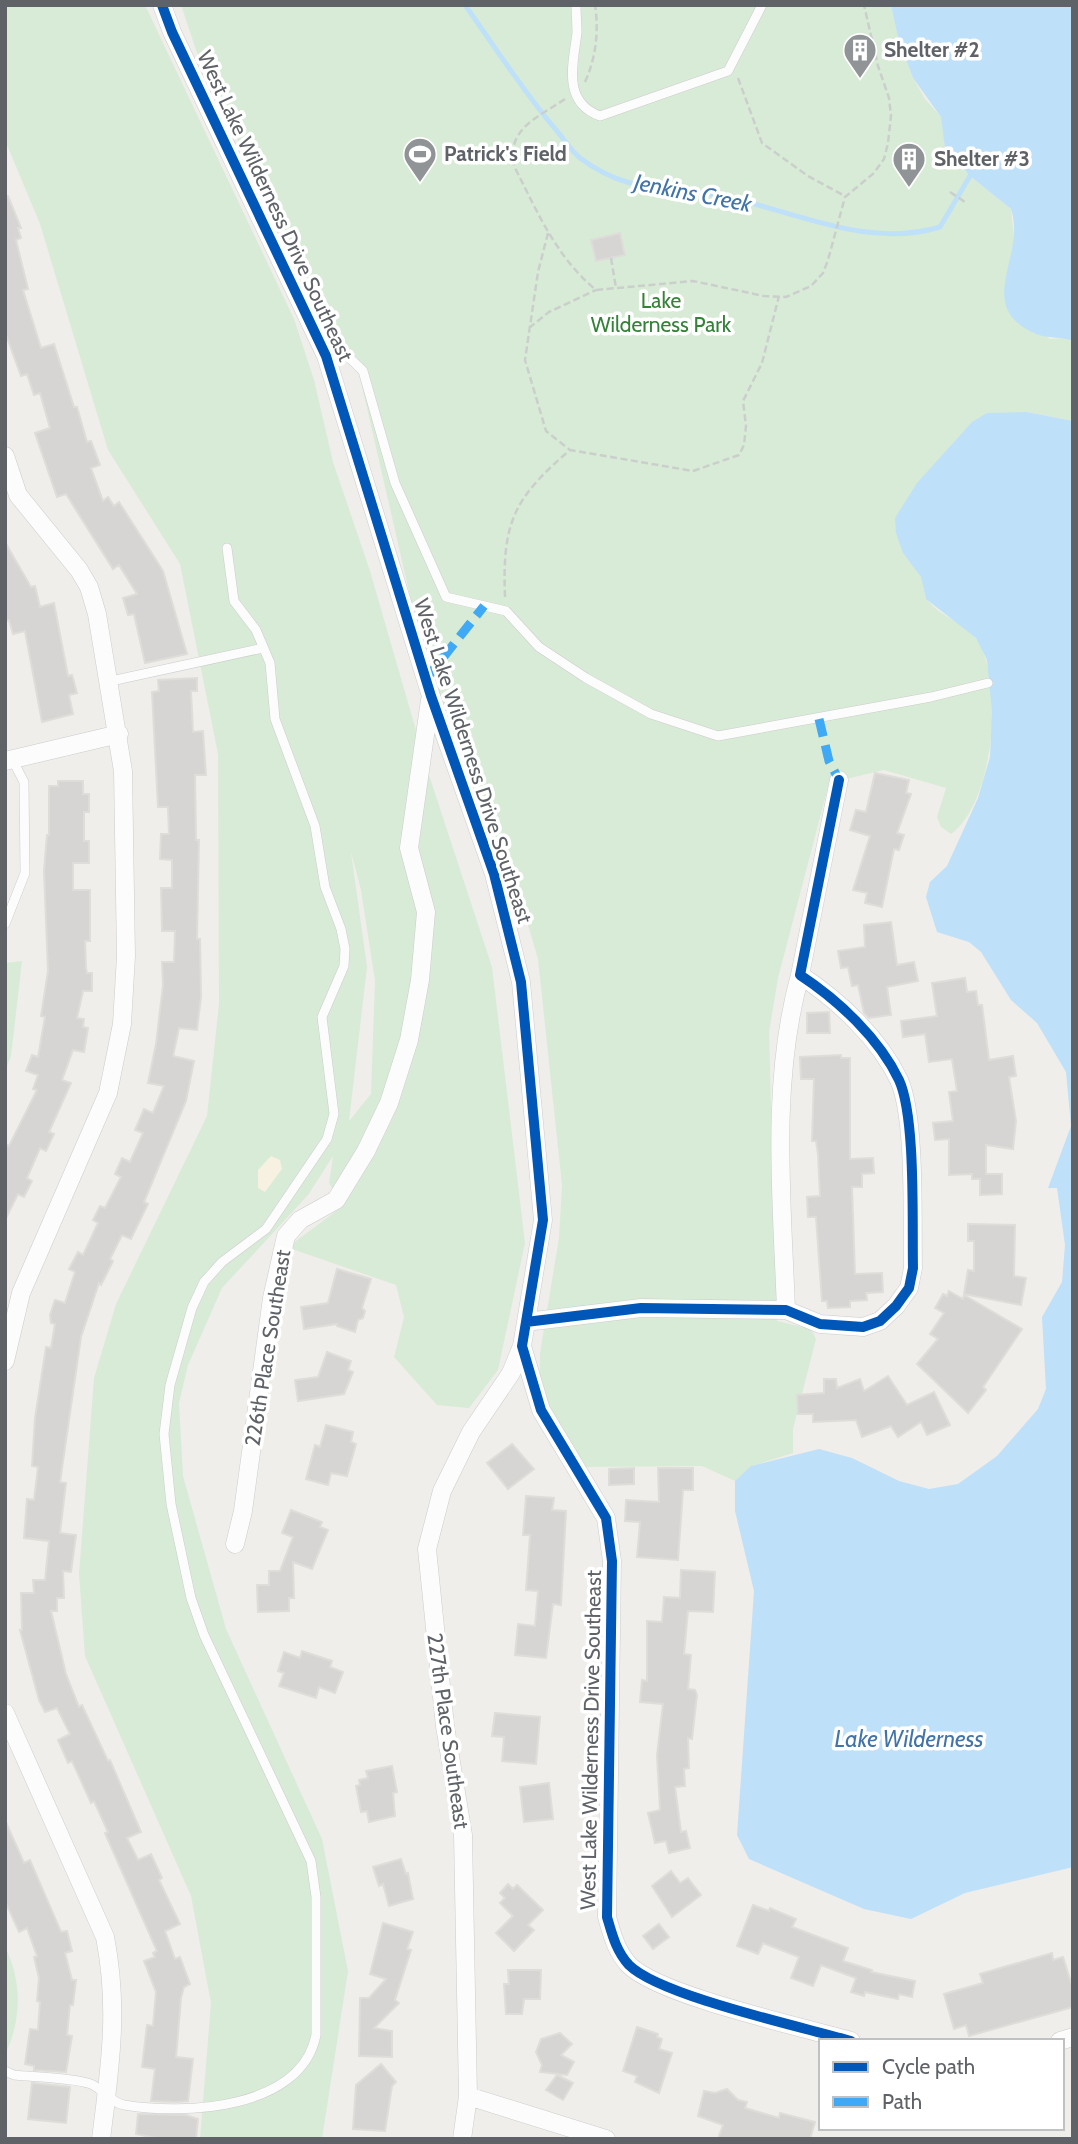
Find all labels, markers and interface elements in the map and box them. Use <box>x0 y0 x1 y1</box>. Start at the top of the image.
building icon: Shelter #2 <box>841 31 879 80</box>
place label: Shelter #2 <box>884 37 980 62</box>
street label: West Lake Wilderness Drive Southeast <box>192 47 359 365</box>
sports icon: Patrick's Field <box>401 135 439 184</box>
building icon: Shelter #3 <box>890 140 928 189</box>
place label: Patrick's Field <box>444 141 567 166</box>
place label: Shelter #3 <box>934 146 1030 171</box>
water label: Jenkins Creek <box>630 167 755 218</box>
park label: Lake Wilderness Park <box>591 288 732 337</box>
street label: West Lake Wilderness Drive Southeast <box>409 595 538 926</box>
street label: 226th Place Southeast <box>240 1248 295 1448</box>
street label: West Lake Wilderness Drive Southeast <box>575 1570 606 1910</box>
street label: 227th Place Southeast <box>422 1631 475 1830</box>
water label: Lake Wilderness <box>835 1725 984 1753</box>
legend <box>819 2039 1064 2130</box>
text: Cycle path <box>882 2054 975 2079</box>
text: Path <box>882 2089 922 2114</box>

